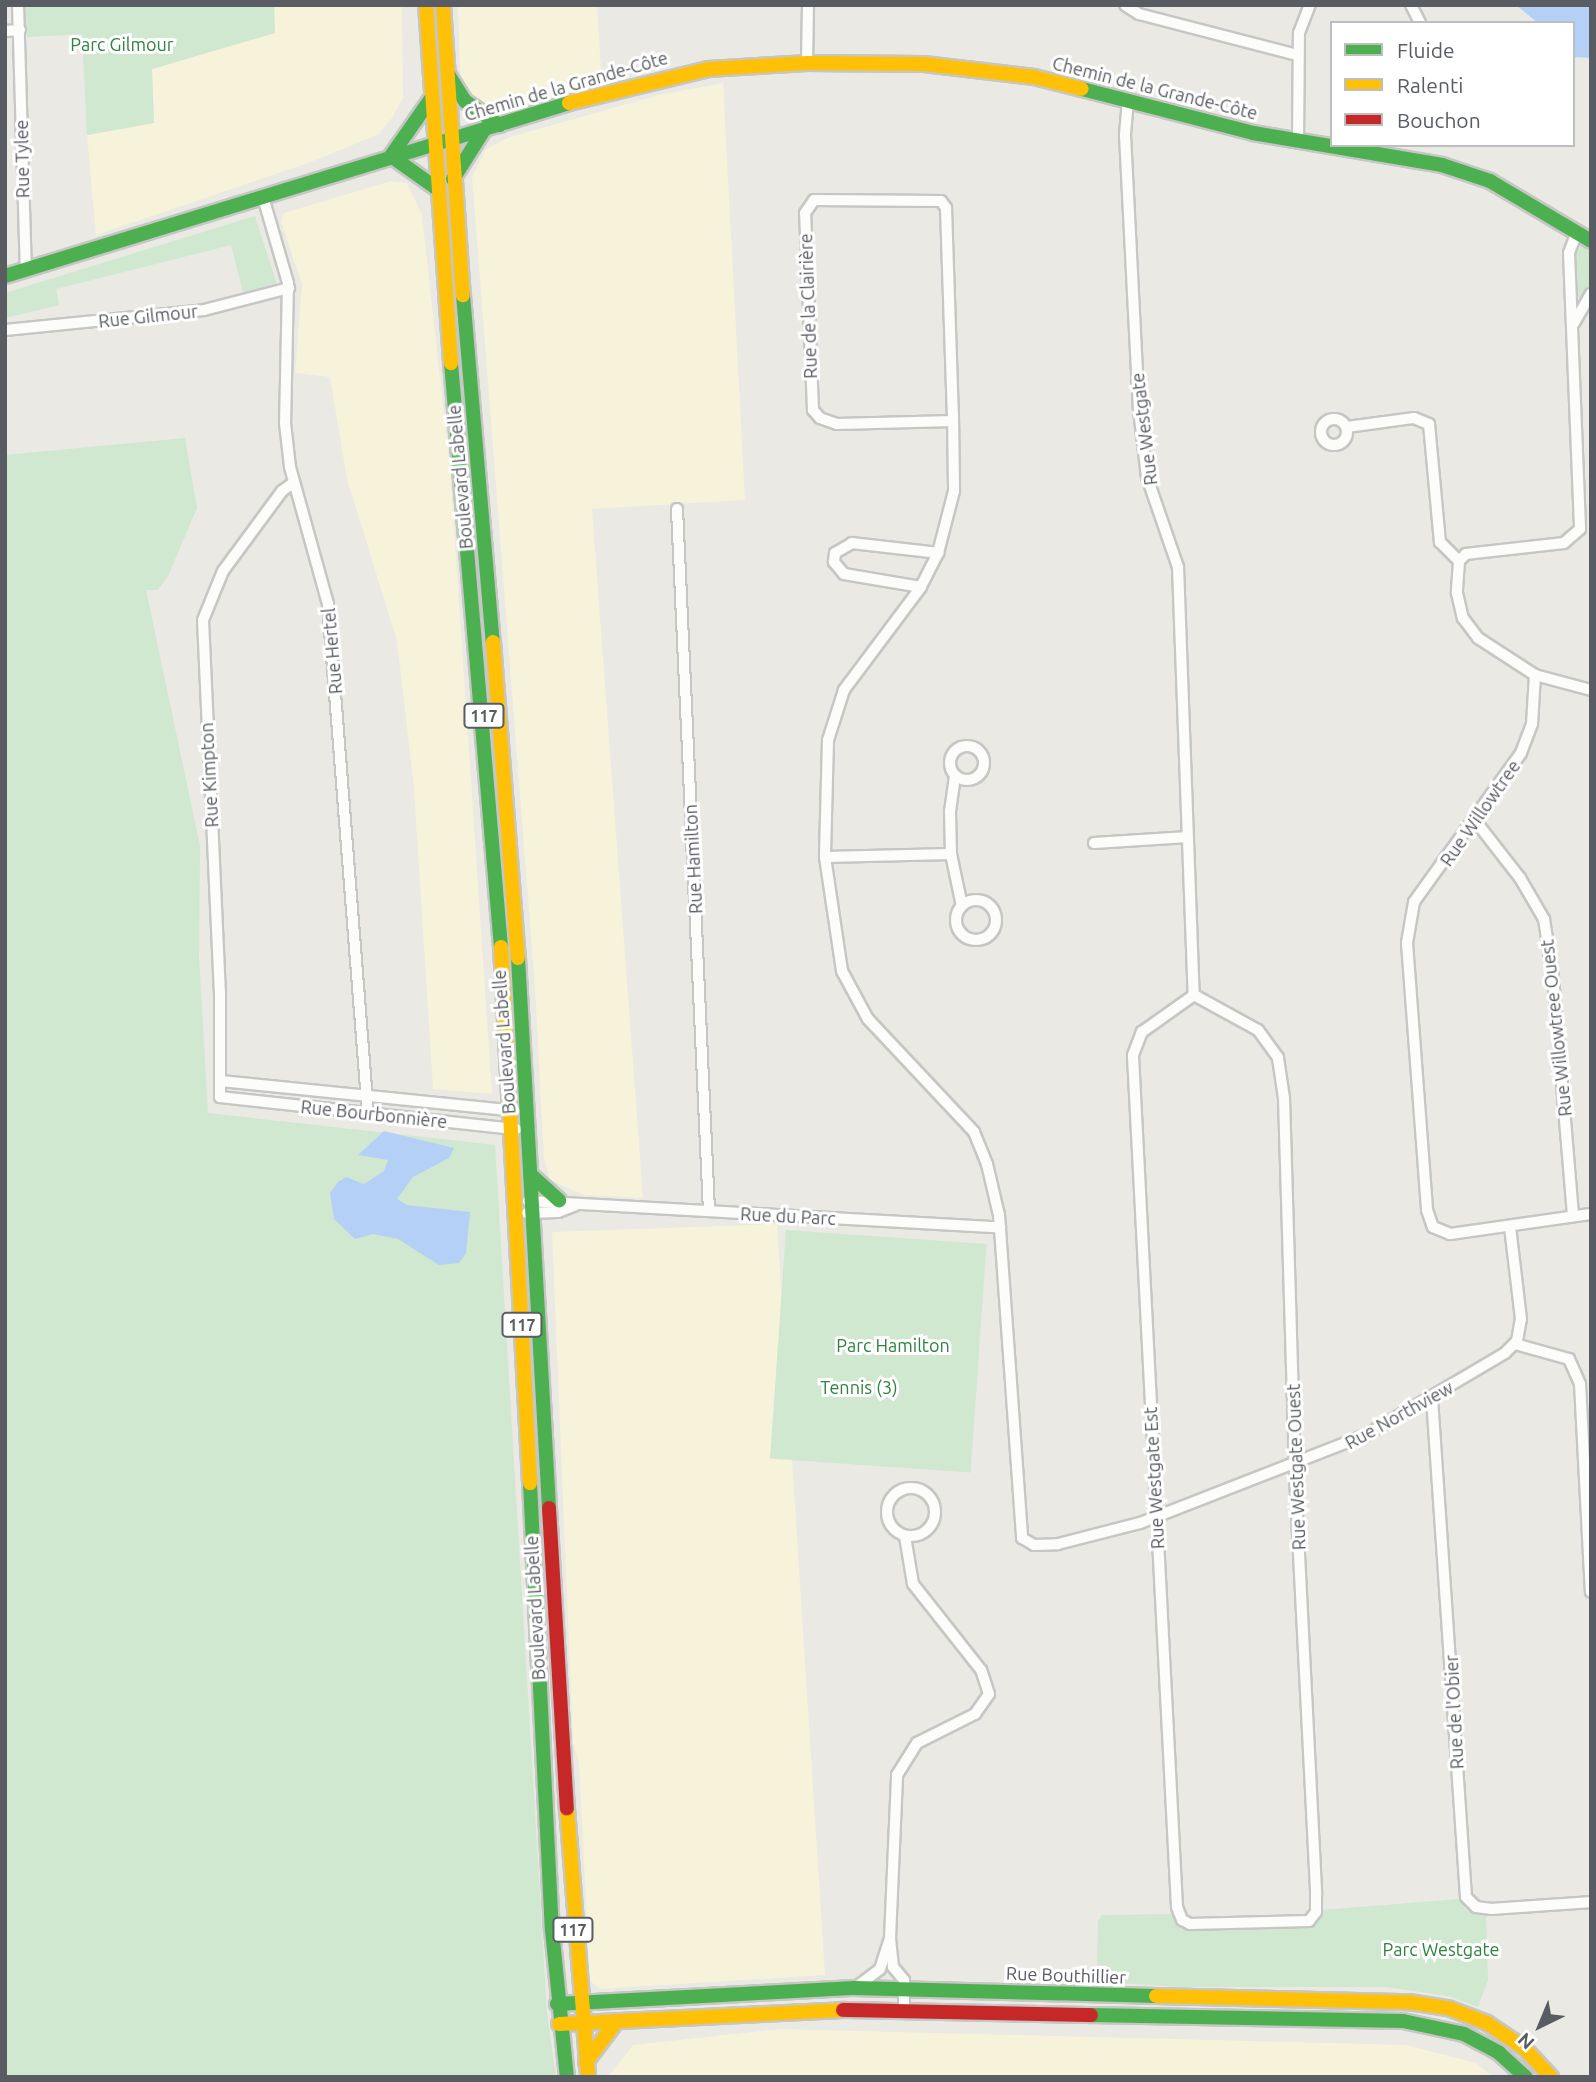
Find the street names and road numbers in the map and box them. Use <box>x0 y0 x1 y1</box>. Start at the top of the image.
street label: Chemin de la Grande-Côte <box>462 47 670 125</box>
street label: Chemin de la Grande-Côte <box>1050 52 1260 124</box>
street label: Rue Tylee <box>11 120 33 198</box>
street label: Rue de la Clairière <box>795 233 821 379</box>
street label: Rue Gilmour <box>97 300 199 332</box>
street label: Rue Westgate <box>1126 371 1162 487</box>
street label: Boulevard Labelle <box>443 404 477 550</box>
street label: Rue Hertel <box>317 607 347 695</box>
road number: 117 <box>463 704 505 729</box>
street label: Rue Kimpton <box>195 722 223 828</box>
street label: Rue Willowtree <box>1435 756 1525 870</box>
street label: Rue Hamilton <box>679 804 707 914</box>
street label: Rue Willowtree Ouest <box>1536 938 1576 1118</box>
street label: Boulevard Labelle <box>488 969 520 1115</box>
street label: Rue Bourbonnière <box>300 1096 448 1132</box>
street label: Rue du Parc <box>740 1203 836 1229</box>
road number: 117 <box>501 1312 543 1338</box>
street label: Rue Northview <box>1341 1376 1457 1454</box>
street label: Rue Westgate Ouest <box>1282 1383 1310 1551</box>
street label: Rue Westgate Est <box>1139 1406 1169 1550</box>
street label: Boulevard Labelle <box>520 1535 550 1681</box>
street label: Rue de l'Obier <box>1440 1654 1468 1770</box>
road number: 117 <box>552 1918 594 1942</box>
street label: Rue Bouthillier <box>1006 1962 1126 1988</box>

